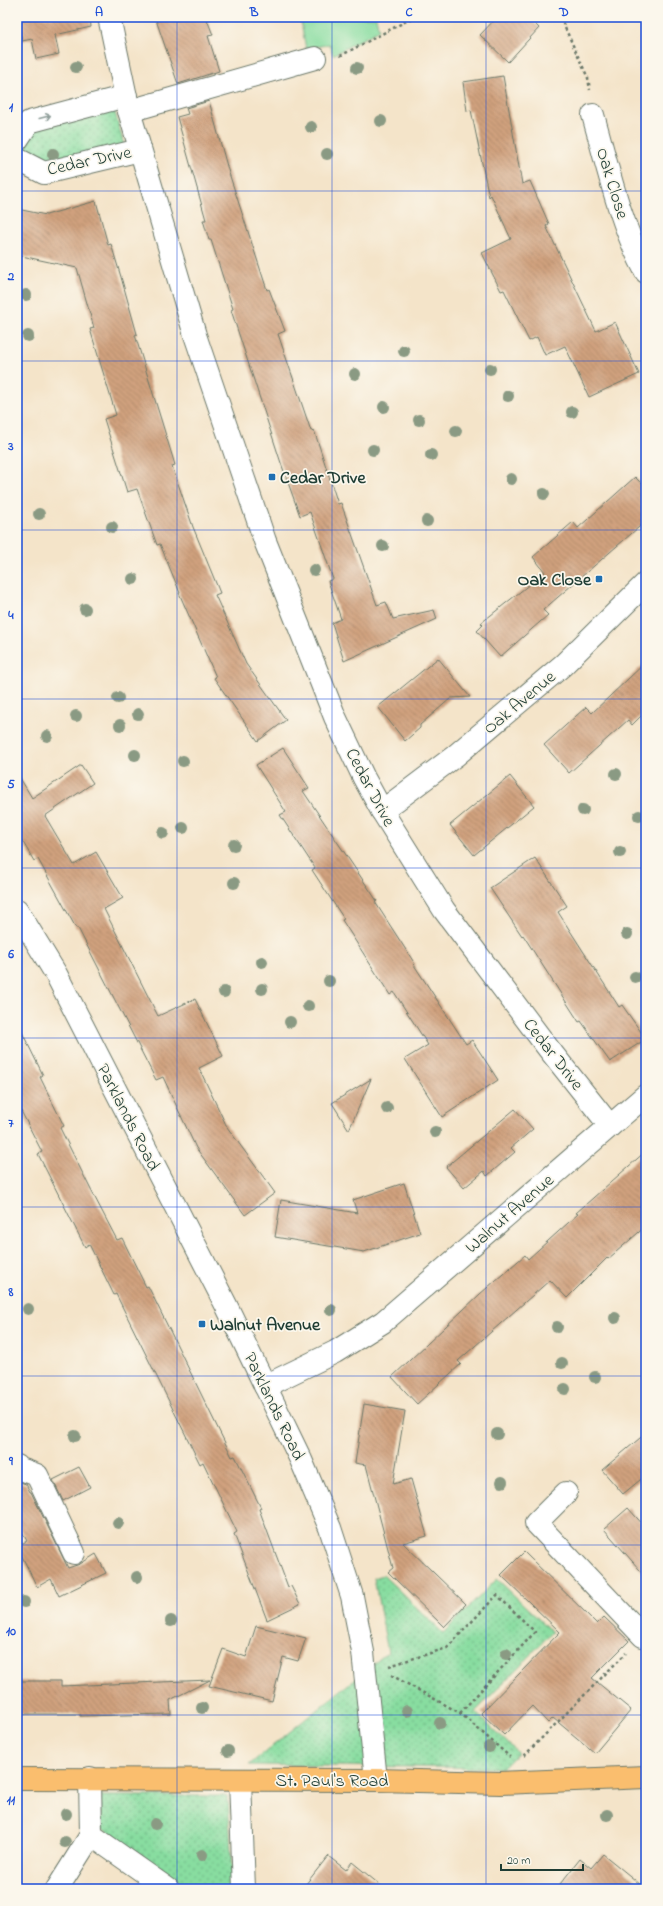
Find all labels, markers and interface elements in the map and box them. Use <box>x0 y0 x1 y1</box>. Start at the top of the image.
text: A <box>95 3 103 22</box>
text: B <box>249 3 259 22</box>
text: C <box>405 3 413 22</box>
text: D <box>558 3 569 22</box>
text: 1 <box>9 98 14 117</box>
one-way arrow <box>38 113 51 120</box>
street label: Cedar Drive <box>45 140 135 184</box>
street label: Oak Close <box>588 145 635 223</box>
text: 2 <box>7 267 15 286</box>
text: 3 <box>7 437 14 456</box>
place label: Cedar Drive <box>280 466 366 492</box>
marker: Cedar Drive <box>267 472 277 482</box>
place label: Oak Close <box>518 568 592 594</box>
marker: Oak Close <box>594 574 604 584</box>
text: 4 <box>7 606 14 625</box>
street label: Oak Avenue <box>478 665 563 742</box>
street label: Cedar Drive <box>338 744 401 833</box>
text: 5 <box>7 775 15 794</box>
text: 6 <box>7 945 14 964</box>
street label: Cedar Drive <box>516 1014 590 1098</box>
street label: Parklands Road <box>89 1060 165 1176</box>
text: 7 <box>8 1114 14 1133</box>
street label: Walnut Avenue <box>460 1168 561 1260</box>
text: 8 <box>8 1283 14 1302</box>
place label: Walnut Avenue <box>210 1313 321 1339</box>
marker: Walnut Avenue <box>197 1319 207 1329</box>
street label: Parklands Road <box>236 1349 311 1465</box>
text: 9 <box>8 1452 14 1471</box>
text: 10 <box>6 1622 16 1641</box>
street label: St. Paul's Road <box>276 1769 388 1795</box>
text: 11 <box>7 1791 16 1810</box>
scale bar <box>501 1846 583 1872</box>
text: 20 m <box>507 1852 530 1870</box>

